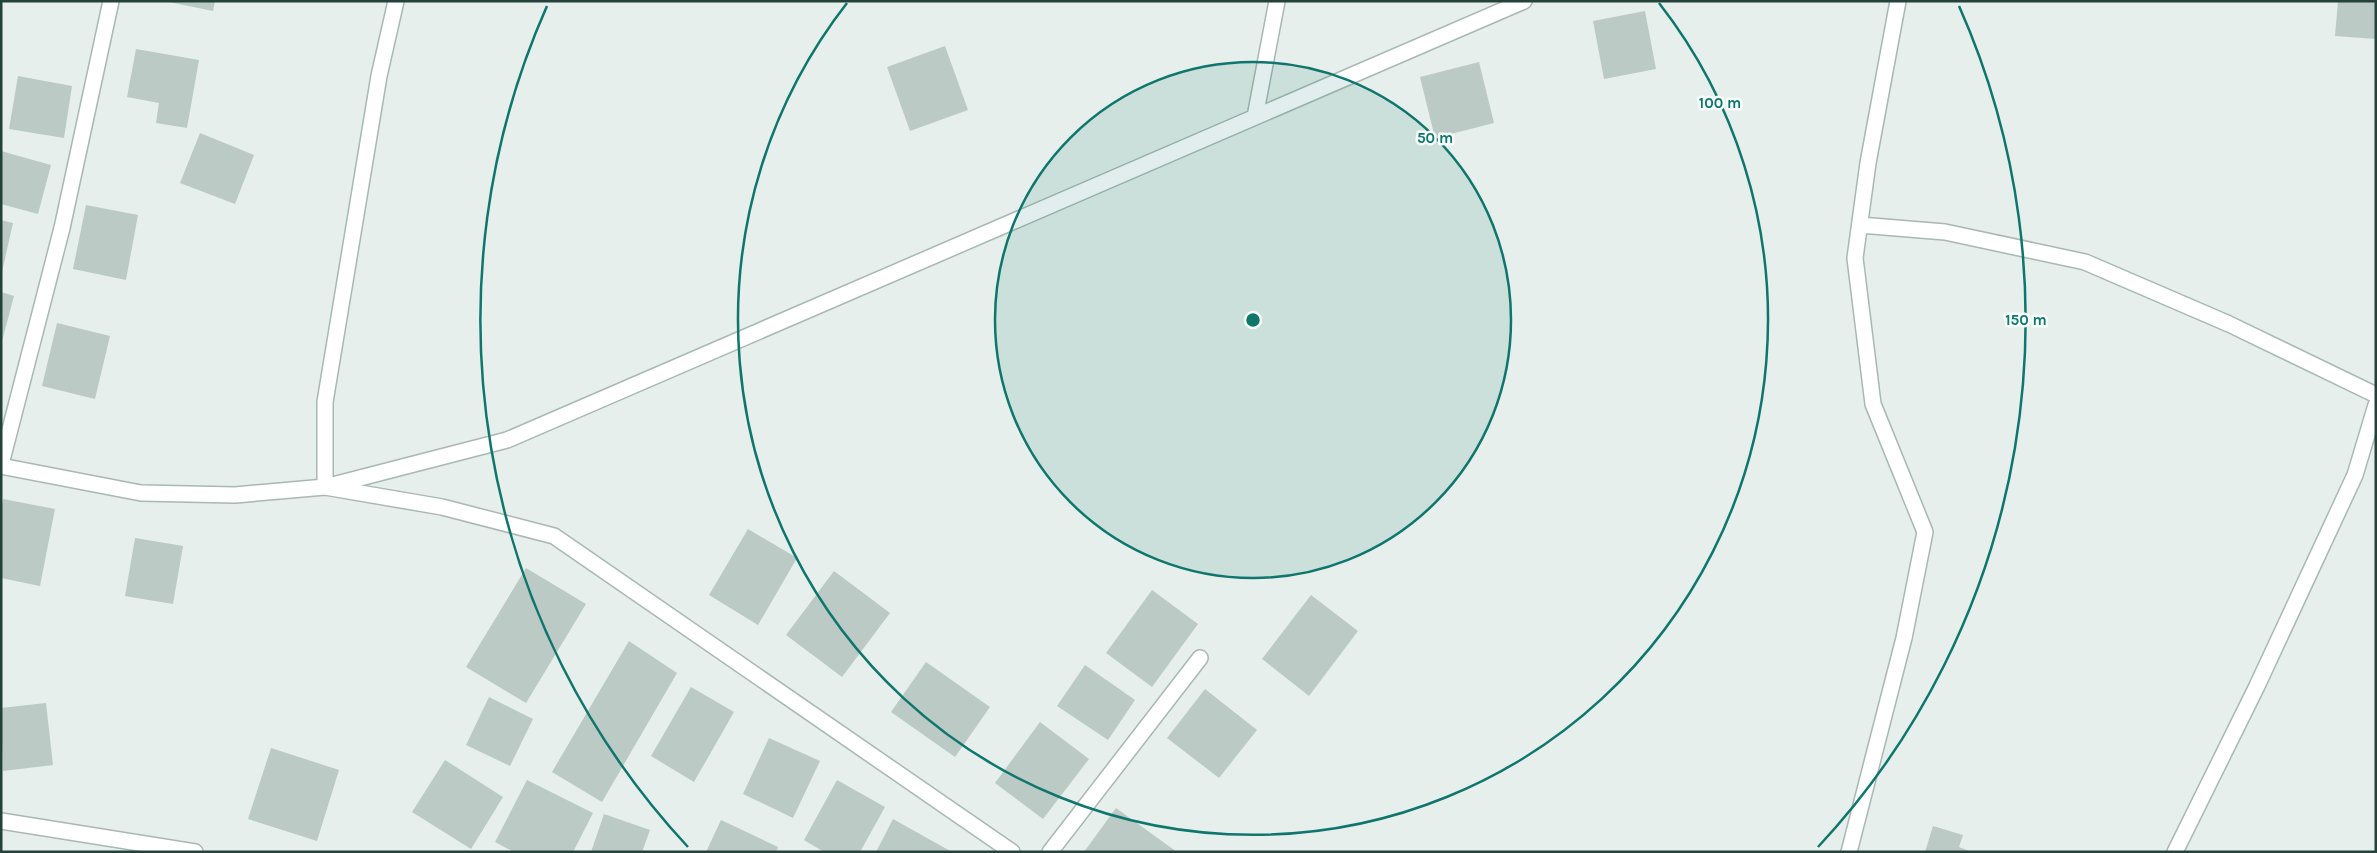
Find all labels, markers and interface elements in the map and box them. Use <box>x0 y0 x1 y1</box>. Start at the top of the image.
text: 100 m <box>1699 94 1741 112</box>
text: 50 m <box>1417 129 1453 147</box>
centre of rings <box>1244 311 1262 329</box>
text: 150 m <box>2005 311 2047 329</box>

